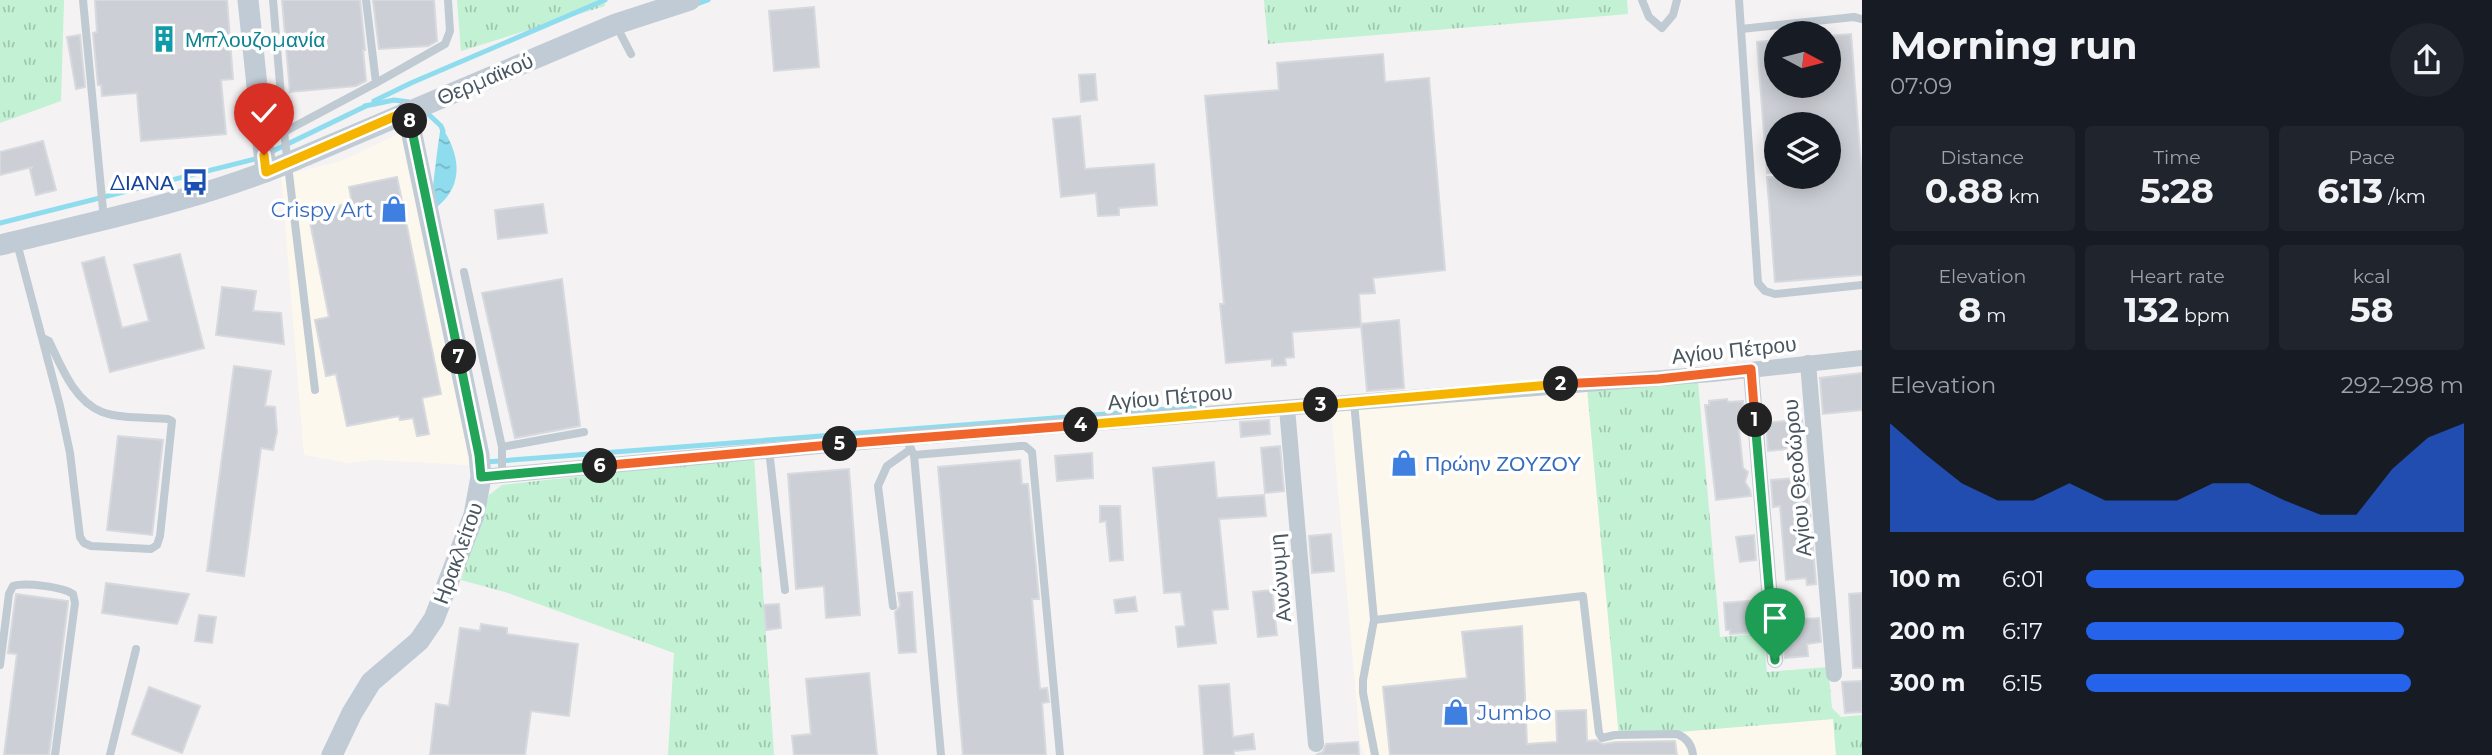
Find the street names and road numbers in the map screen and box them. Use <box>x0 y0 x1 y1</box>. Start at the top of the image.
street label: Θερμαϊκού <box>433 48 537 110</box>
street label: Αγίου Πέτρου <box>1670 331 1798 369</box>
street label: Αγίου Πέτρου <box>1106 379 1234 415</box>
street label: Αγίου Θεοδώρου <box>1778 398 1816 558</box>
street label: Ηρακλείτου <box>428 499 488 607</box>
street label: Ανώνυμη <box>1264 533 1296 623</box>

